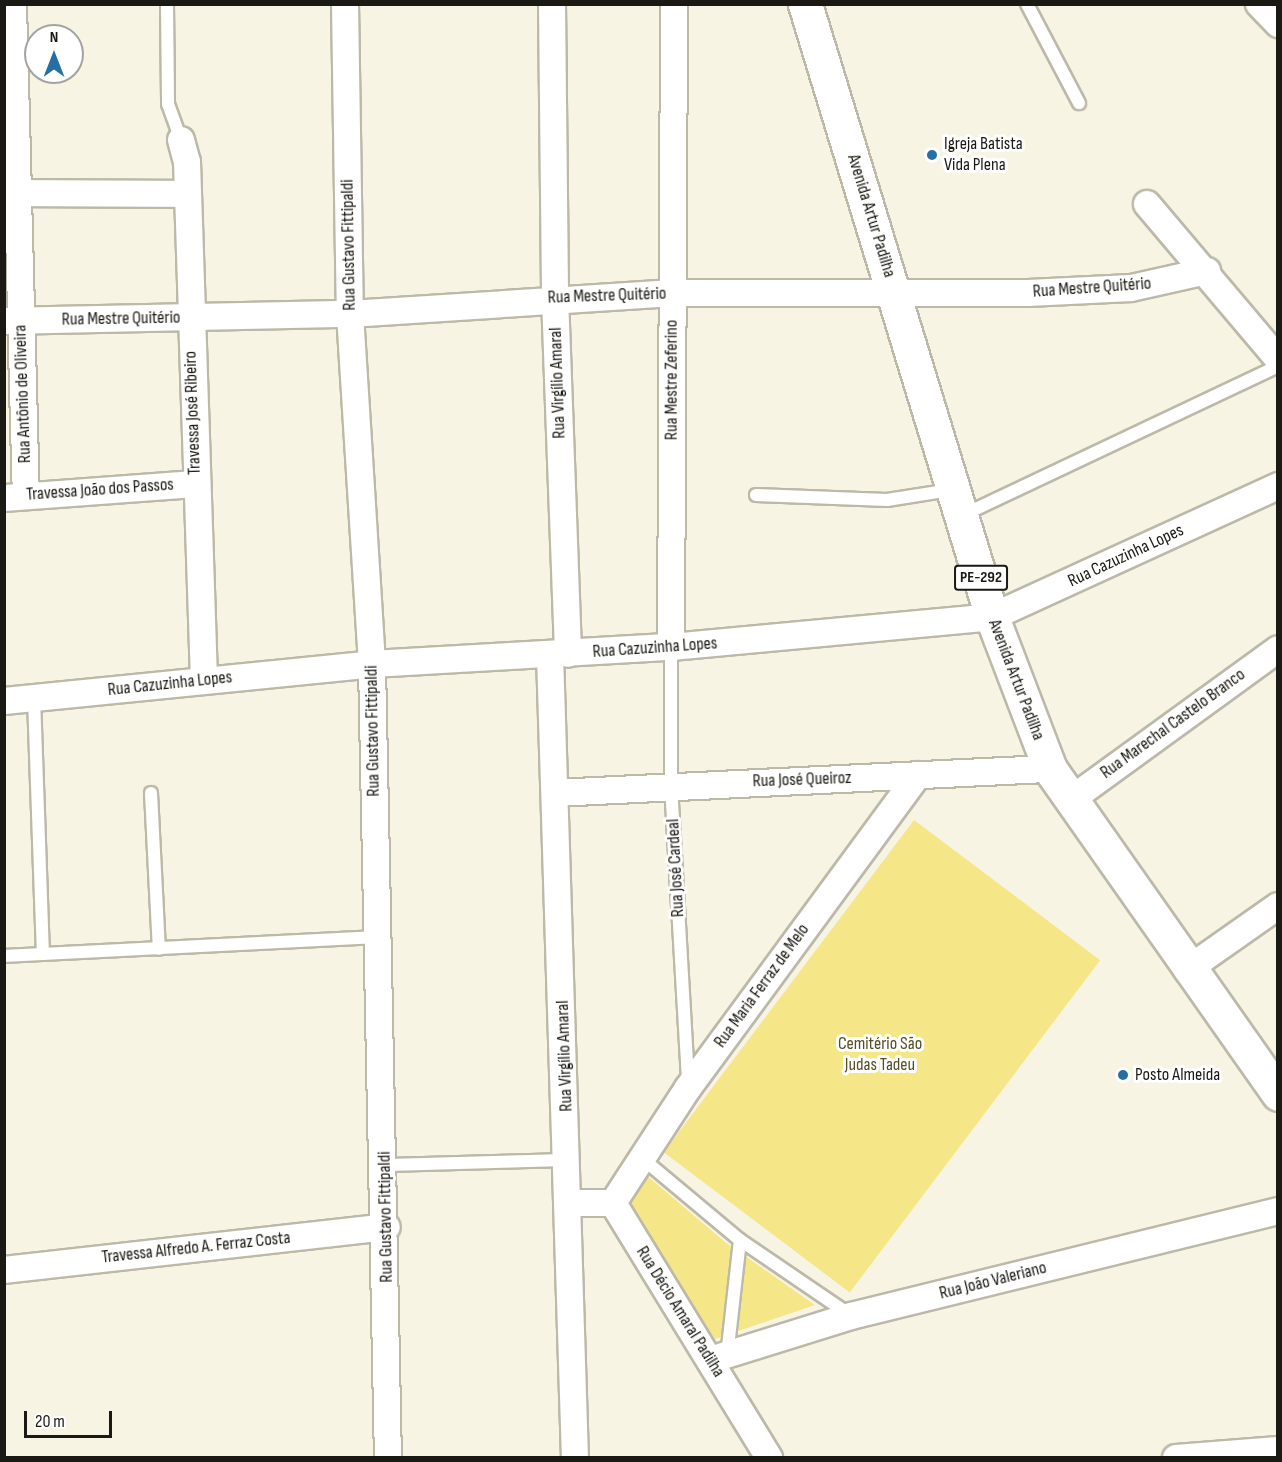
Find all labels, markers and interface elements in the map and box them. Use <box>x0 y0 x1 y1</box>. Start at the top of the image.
north arrow <box>24 24 84 84</box>
text: N <box>50 28 58 47</box>
place label: Igreja Batista Vida Plena <box>944 134 1023 176</box>
marker: Igreja Batista Vida Plena <box>925 148 939 162</box>
street label: Avenida Artur Padilha <box>842 152 900 280</box>
street label: Rua Gustavo Fittipaldi <box>337 179 361 311</box>
street label: Rua Mestre Quitério <box>1032 273 1152 303</box>
street label: Rua Mestre Quitério <box>547 283 667 309</box>
street label: Rua Mestre Quitério <box>61 307 181 331</box>
street label: Rua Mestre Zeferino <box>661 320 683 440</box>
street label: Rua Antônio de Oliveira <box>10 324 36 464</box>
street label: Rua Virgílio Amaral <box>545 327 571 439</box>
street label: Travessa José Ribeiro <box>180 351 206 475</box>
street label: Travessa João dos Passos <box>26 474 174 506</box>
street label: Rua Cazuzinha Lopes <box>1065 520 1187 592</box>
road number: PE-292 <box>954 565 1008 591</box>
street label: Avenida Artur Padilha <box>983 617 1049 743</box>
street label: Rua Cazuzinha Lopes <box>592 633 718 663</box>
street label: Rua Marechal Castelo Branco <box>1096 664 1250 784</box>
street label: Rua Gustavo Fittipaldi <box>361 665 385 797</box>
street label: Rua Cazuzinha Lopes <box>107 667 233 701</box>
street label: Rua José Queiroz <box>752 767 852 793</box>
street label: Rua José Cardeal <box>663 818 689 918</box>
street label: Rua Maria Ferraz de Melo <box>710 920 814 1052</box>
street label: Rua Virgílio Amaral <box>552 1000 578 1112</box>
park label: Cemitério São Judas Tadeu <box>838 1034 922 1076</box>
place label: Posto Almeida <box>1135 1064 1220 1086</box>
marker: Posto Almeida <box>1116 1068 1130 1082</box>
street label: Rua Gustavo Fittipaldi <box>374 1151 398 1283</box>
street label: Travessa Alfredo A. Ferraz Costa <box>101 1227 291 1269</box>
street label: Rua Décio Amaral Padilha <box>631 1243 729 1381</box>
street label: Rua João Valeriano <box>937 1257 1049 1305</box>
scale bar <box>27 1399 116 1437</box>
text: 20 m <box>35 1411 65 1432</box>

